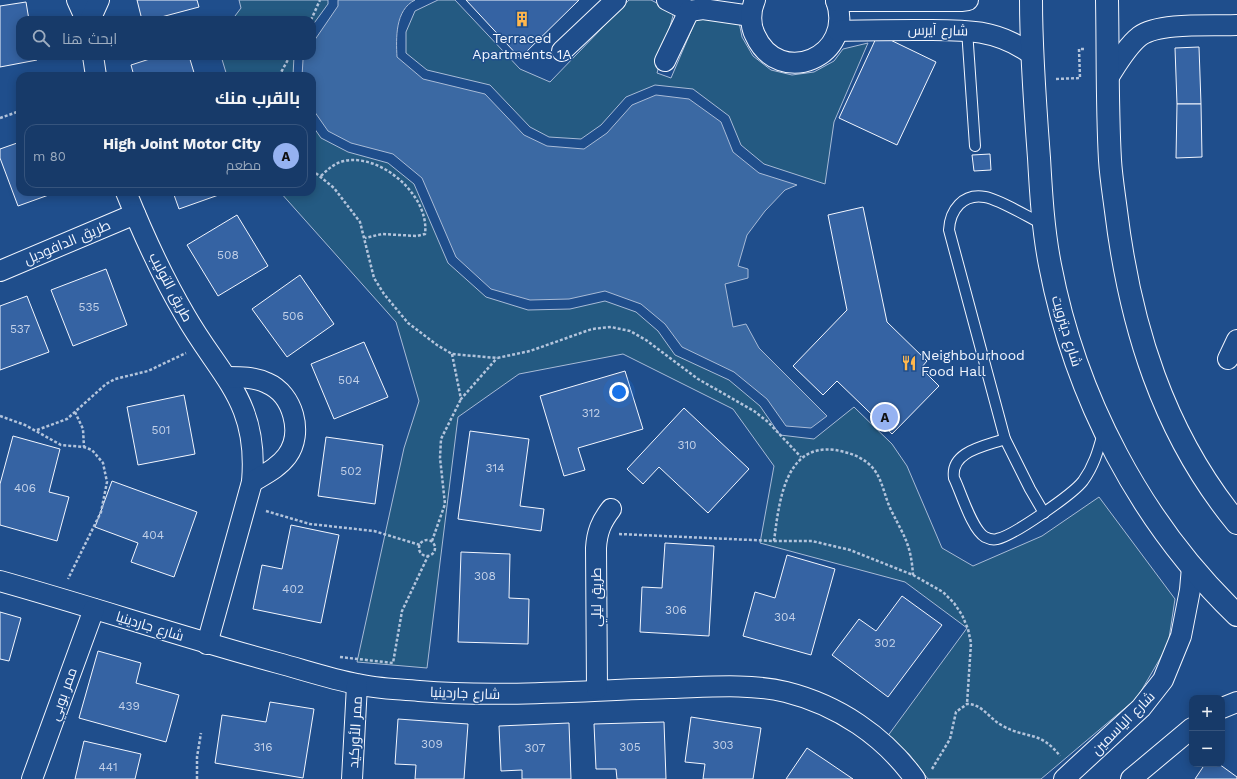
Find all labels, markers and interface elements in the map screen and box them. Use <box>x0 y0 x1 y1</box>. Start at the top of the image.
building icon: Terraced Apartments 1A <box>513 10 531 28</box>
search box <box>16 16 316 60</box>
street label: شارع آيرس <box>908 21 968 40</box>
icon: search <box>30 27 52 49</box>
text: ابحث هنا <box>62 30 117 48</box>
place label: Terraced Apartments 1A <box>472 30 572 62</box>
text: بالقرب منك <box>215 88 300 108</box>
text: High Joint Motor City <box>103 135 261 153</box>
text: 80 m <box>33 149 66 164</box>
text: A <box>282 149 290 164</box>
text: مطعم <box>226 158 261 173</box>
street label: طريق الدافوديل <box>21 217 113 268</box>
house number: 508 <box>217 248 239 262</box>
street label: طريق التوليب <box>145 250 196 325</box>
street label: شارع ديترويت <box>1048 294 1085 369</box>
house number: 535 <box>79 300 99 314</box>
house number: 506 <box>282 309 304 323</box>
house number: 537 <box>10 322 30 336</box>
place label: Neighbourhood Food Hall <box>921 347 1025 379</box>
restaurant icon: Neighbourhood Food Hall <box>900 354 918 372</box>
house number: 504 <box>338 373 360 387</box>
your location <box>609 382 629 402</box>
pin: A <box>872 402 898 432</box>
house number: 312 <box>582 406 600 420</box>
house number: 501 <box>151 423 171 437</box>
house number: 310 <box>677 438 697 452</box>
house number: 314 <box>485 461 505 475</box>
house number: 502 <box>340 464 362 478</box>
house number: 406 <box>14 481 36 495</box>
house number: 404 <box>142 528 164 542</box>
street label: طريق ليلي <box>588 567 608 627</box>
house number: 308 <box>474 569 496 583</box>
house number: 402 <box>282 582 304 596</box>
house number: 306 <box>665 603 687 617</box>
street label: شارع جاردينيا <box>114 608 186 645</box>
house number: 304 <box>774 610 796 624</box>
house number: 302 <box>874 636 896 650</box>
street label: ممر بوبي <box>46 665 84 724</box>
street label: شارع جاردينيا <box>430 684 500 703</box>
street label: شارع الياسمين <box>1088 688 1159 759</box>
map controls <box>1189 695 1225 767</box>
button: + <box>1189 695 1225 731</box>
street label: ممر الأوركيد <box>345 696 365 768</box>
house number: 439 <box>118 699 140 713</box>
button: − <box>1189 731 1225 767</box>
house number: 309 <box>421 737 443 751</box>
house number: 303 <box>712 738 734 752</box>
house number: 316 <box>254 740 272 754</box>
house number: 305 <box>619 740 641 754</box>
house number: 307 <box>525 741 546 755</box>
house number: 441 <box>98 760 118 774</box>

